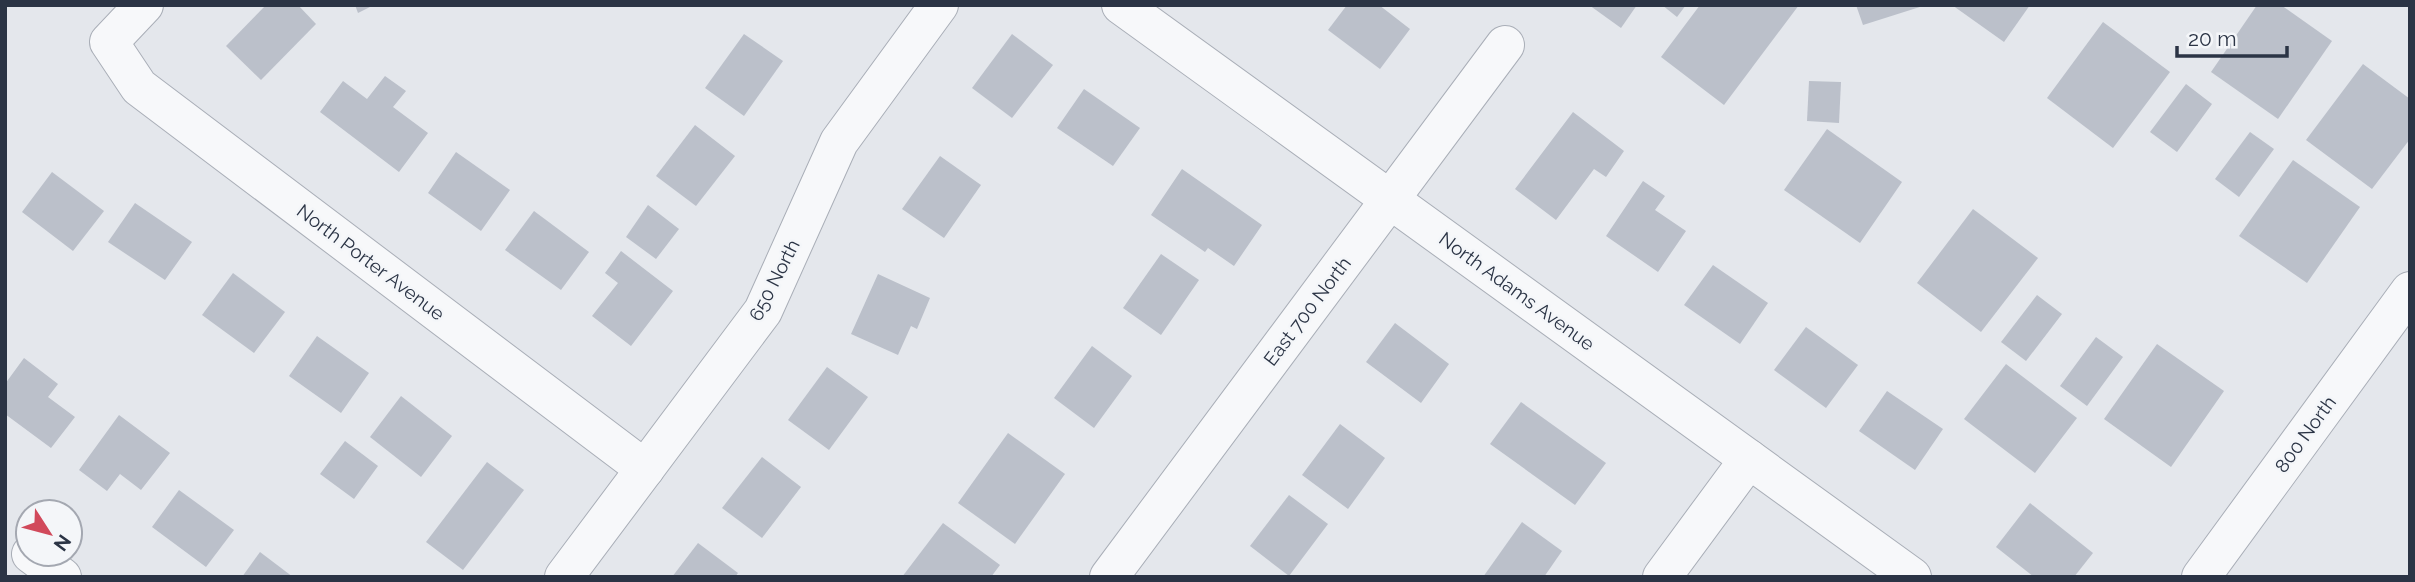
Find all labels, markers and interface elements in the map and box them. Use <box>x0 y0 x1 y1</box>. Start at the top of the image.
scale bar <box>2177 14 2287 58</box>
text: 20 m <box>2188 26 2236 51</box>
street label: North Porter Avenue <box>293 199 449 325</box>
street label: North Adams Avenue <box>1435 227 1599 355</box>
street label: 650 North <box>744 236 804 324</box>
street label: East 700 North <box>1259 252 1355 370</box>
street label: 800 North <box>2270 391 2340 477</box>
north arrow <box>14 498 84 568</box>
text: N <box>50 531 76 555</box>

